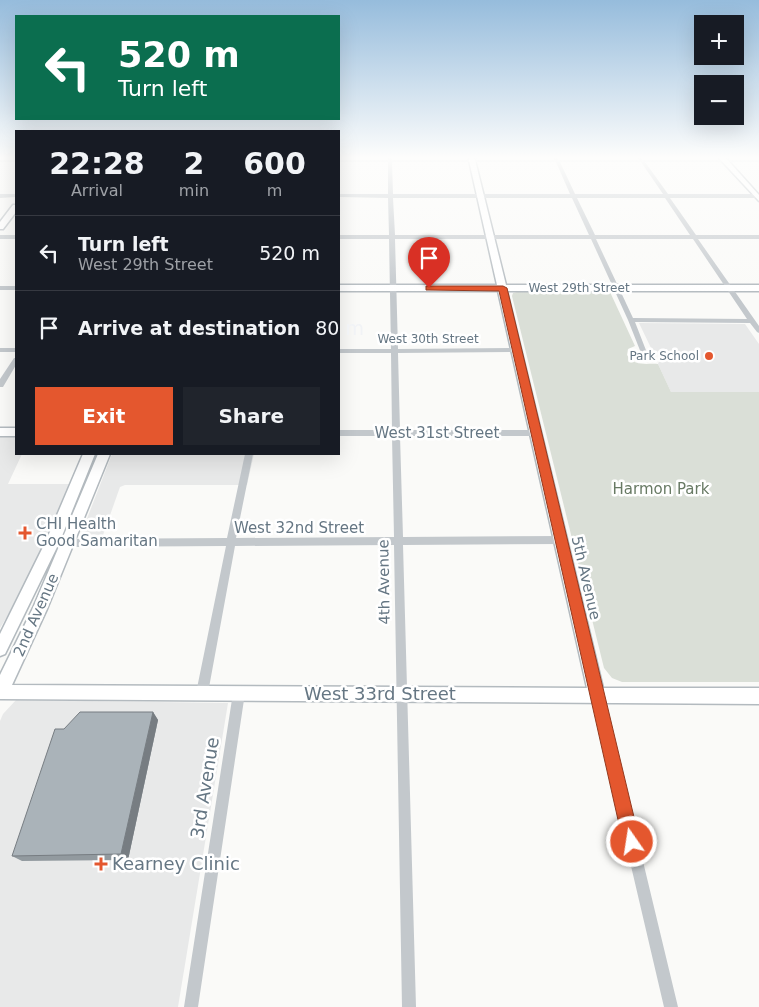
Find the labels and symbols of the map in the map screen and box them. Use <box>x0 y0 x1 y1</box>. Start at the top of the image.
pin <box>408 237 450 288</box>
street label: West 29th Street <box>528 281 630 295</box>
street label: West 30th Street <box>377 332 479 346</box>
place label: Park School <box>629 349 699 363</box>
marker: Park School <box>703 350 715 362</box>
street label: West 31st Street <box>375 424 500 442</box>
park label: Harmon Park <box>613 480 710 498</box>
place label: CHI Health Good Samaritan <box>36 515 158 550</box>
street label: West 32nd Street <box>234 519 364 537</box>
marker: CHI Health Good Samaritan <box>18 526 32 540</box>
street label: 5th Avenue <box>568 534 604 622</box>
street label: 4th Avenue <box>374 539 394 625</box>
street label: 2nd Avenue <box>10 571 62 659</box>
street label: West 33rd Street <box>304 683 456 704</box>
street label: 3rd Avenue <box>186 736 223 840</box>
position arrow <box>605 815 657 867</box>
place label: Kearney Clinic <box>112 853 240 874</box>
marker: Kearney Clinic <box>94 857 108 871</box>

